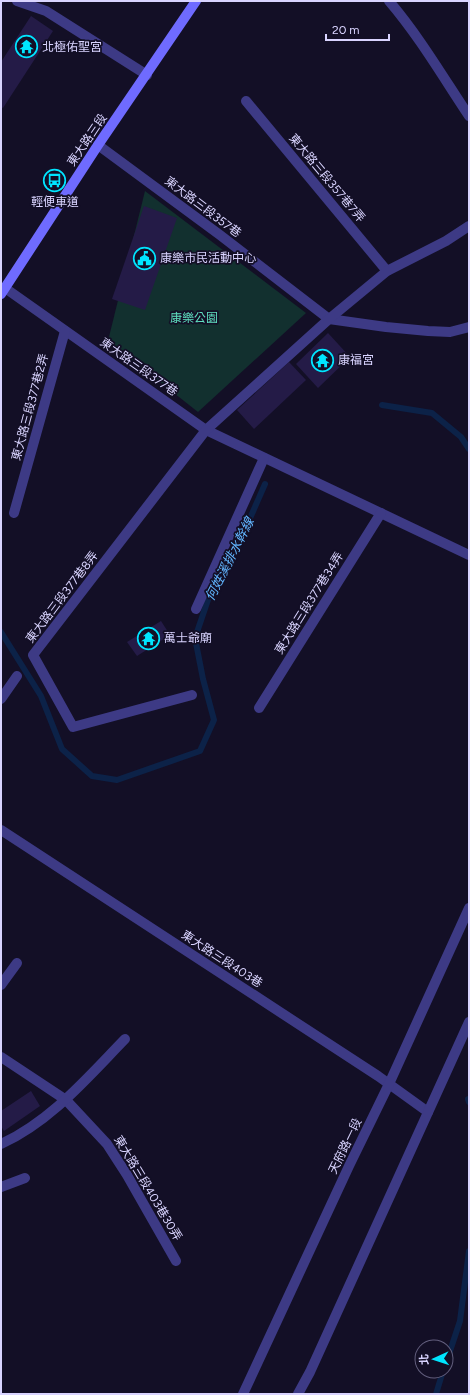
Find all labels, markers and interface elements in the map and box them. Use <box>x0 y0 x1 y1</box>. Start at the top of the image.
scale bar <box>326 16 389 42</box>
text: 20 m <box>332 23 360 37</box>
temple icon: 北極佑聖宮 <box>14 34 40 60</box>
place label: 北極佑聖宮 <box>42 40 102 54</box>
street label: 東大路三段 <box>64 111 110 169</box>
street label: 東大路三段357巷7弄 <box>286 131 368 225</box>
bus stop icon: 輕便車道 <box>42 168 68 194</box>
street label: 東大路三段357巷 <box>162 174 244 240</box>
place label: 輕便車道 <box>31 195 79 209</box>
public building icon: 康樂市民活動中心 <box>131 245 157 271</box>
place label: 康樂市民活動中心 <box>160 251 256 265</box>
park label: 康樂公園 <box>170 311 218 325</box>
street label: 東大路三段377巷 <box>98 335 180 399</box>
temple icon: 康福宮 <box>310 347 336 373</box>
street label: 東大路三段377巷2弄 <box>9 352 51 462</box>
place label: 康福宮 <box>338 353 374 367</box>
water label: 何姓溪排水幹線 <box>202 514 258 603</box>
street label: 東大路三段377巷8弄 <box>23 549 101 645</box>
street label: 東大路三段377巷34弄 <box>272 550 346 656</box>
temple icon: 萬士爺廟 <box>136 625 162 651</box>
place label: 萬士爺廟 <box>164 631 212 645</box>
street label: 東大路三段403巷 <box>179 928 265 990</box>
street label: 天府路一段 <box>326 1116 364 1176</box>
street label: 東大路三段403巷30弄 <box>111 1133 185 1243</box>
north arrow <box>414 1339 454 1379</box>
text: 北 <box>418 1354 431 1365</box>

